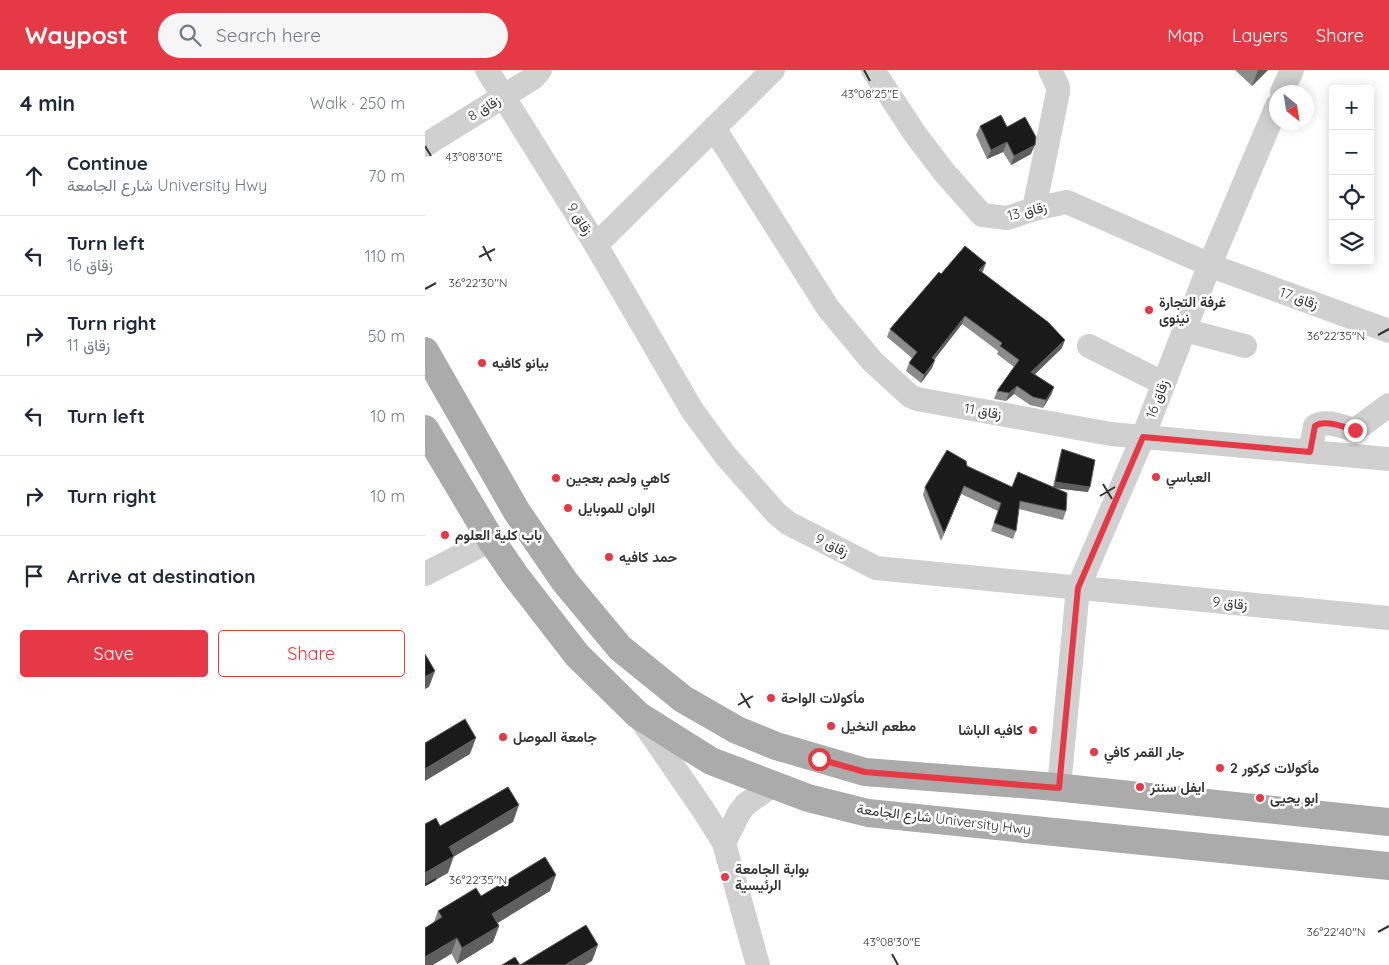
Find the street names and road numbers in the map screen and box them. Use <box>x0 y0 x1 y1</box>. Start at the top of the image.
street label: زقاق 8 <box>464 91 504 125</box>
street label: زقاق 13 <box>1005 197 1049 225</box>
street label: زقاق 9 <box>563 199 597 239</box>
street label: زقاق 17 <box>1277 283 1321 313</box>
street label: زقاق 16 <box>1141 377 1173 421</box>
street label: زقاق 11 <box>963 399 1003 423</box>
street label: زقاق 9 <box>812 529 852 561</box>
street label: زقاق 9 <box>1212 592 1249 614</box>
street label: شارع الجامعة University Hwy <box>856 799 1032 841</box>

